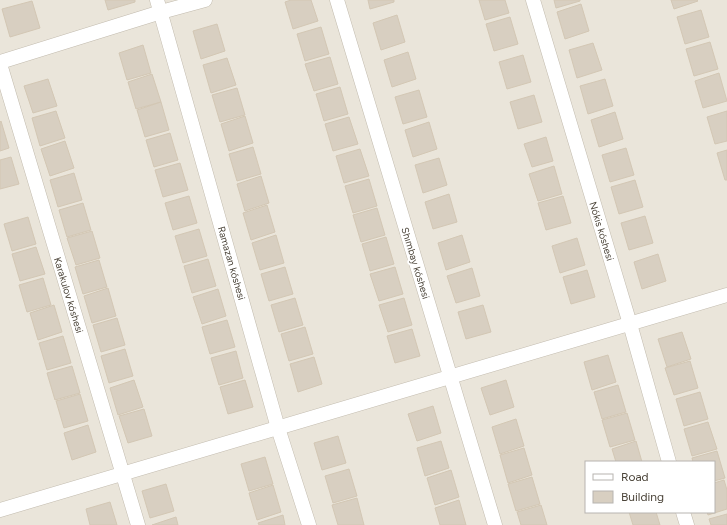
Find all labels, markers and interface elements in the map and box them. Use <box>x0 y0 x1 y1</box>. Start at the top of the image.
street label: Nókis kóshesi <box>586 200 617 262</box>
street label: Ramazan kóshesi <box>215 225 248 302</box>
street label: Shımbay kóshesi <box>398 226 433 301</box>
street label: Karakulov kóshesi <box>51 256 86 335</box>
legend <box>585 461 715 513</box>
text: Road <box>621 470 649 484</box>
text: Building <box>621 490 664 504</box>

